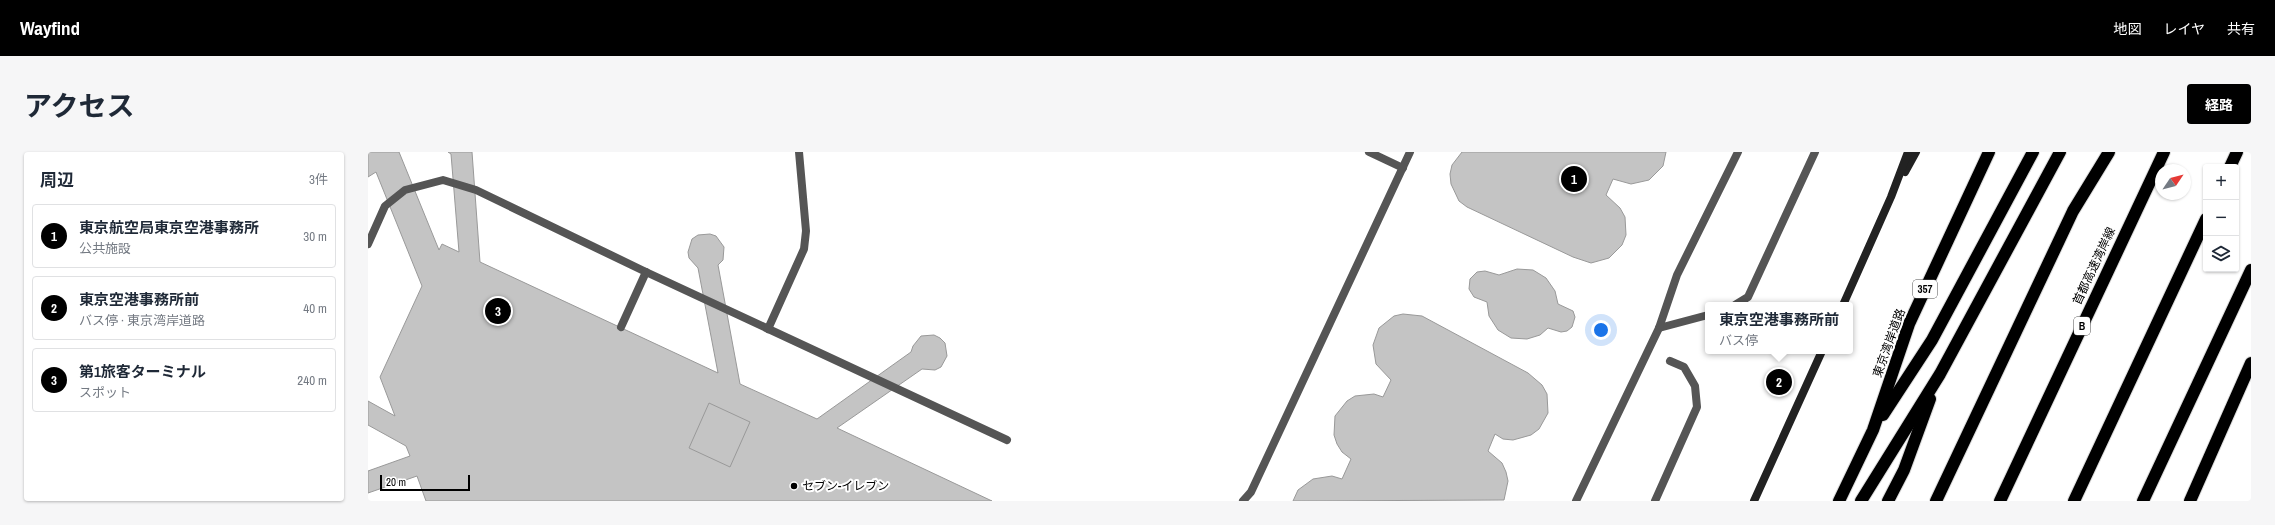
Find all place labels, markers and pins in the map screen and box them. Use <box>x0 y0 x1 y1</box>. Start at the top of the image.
pin: 1 <box>1561 164 1587 194</box>
pin: 3 <box>485 296 511 326</box>
pin: 2 <box>1766 367 1792 397</box>
place label: セブン-イレブン <box>802 478 889 494</box>
marker: セブン-イレブン <box>789 481 799 491</box>

